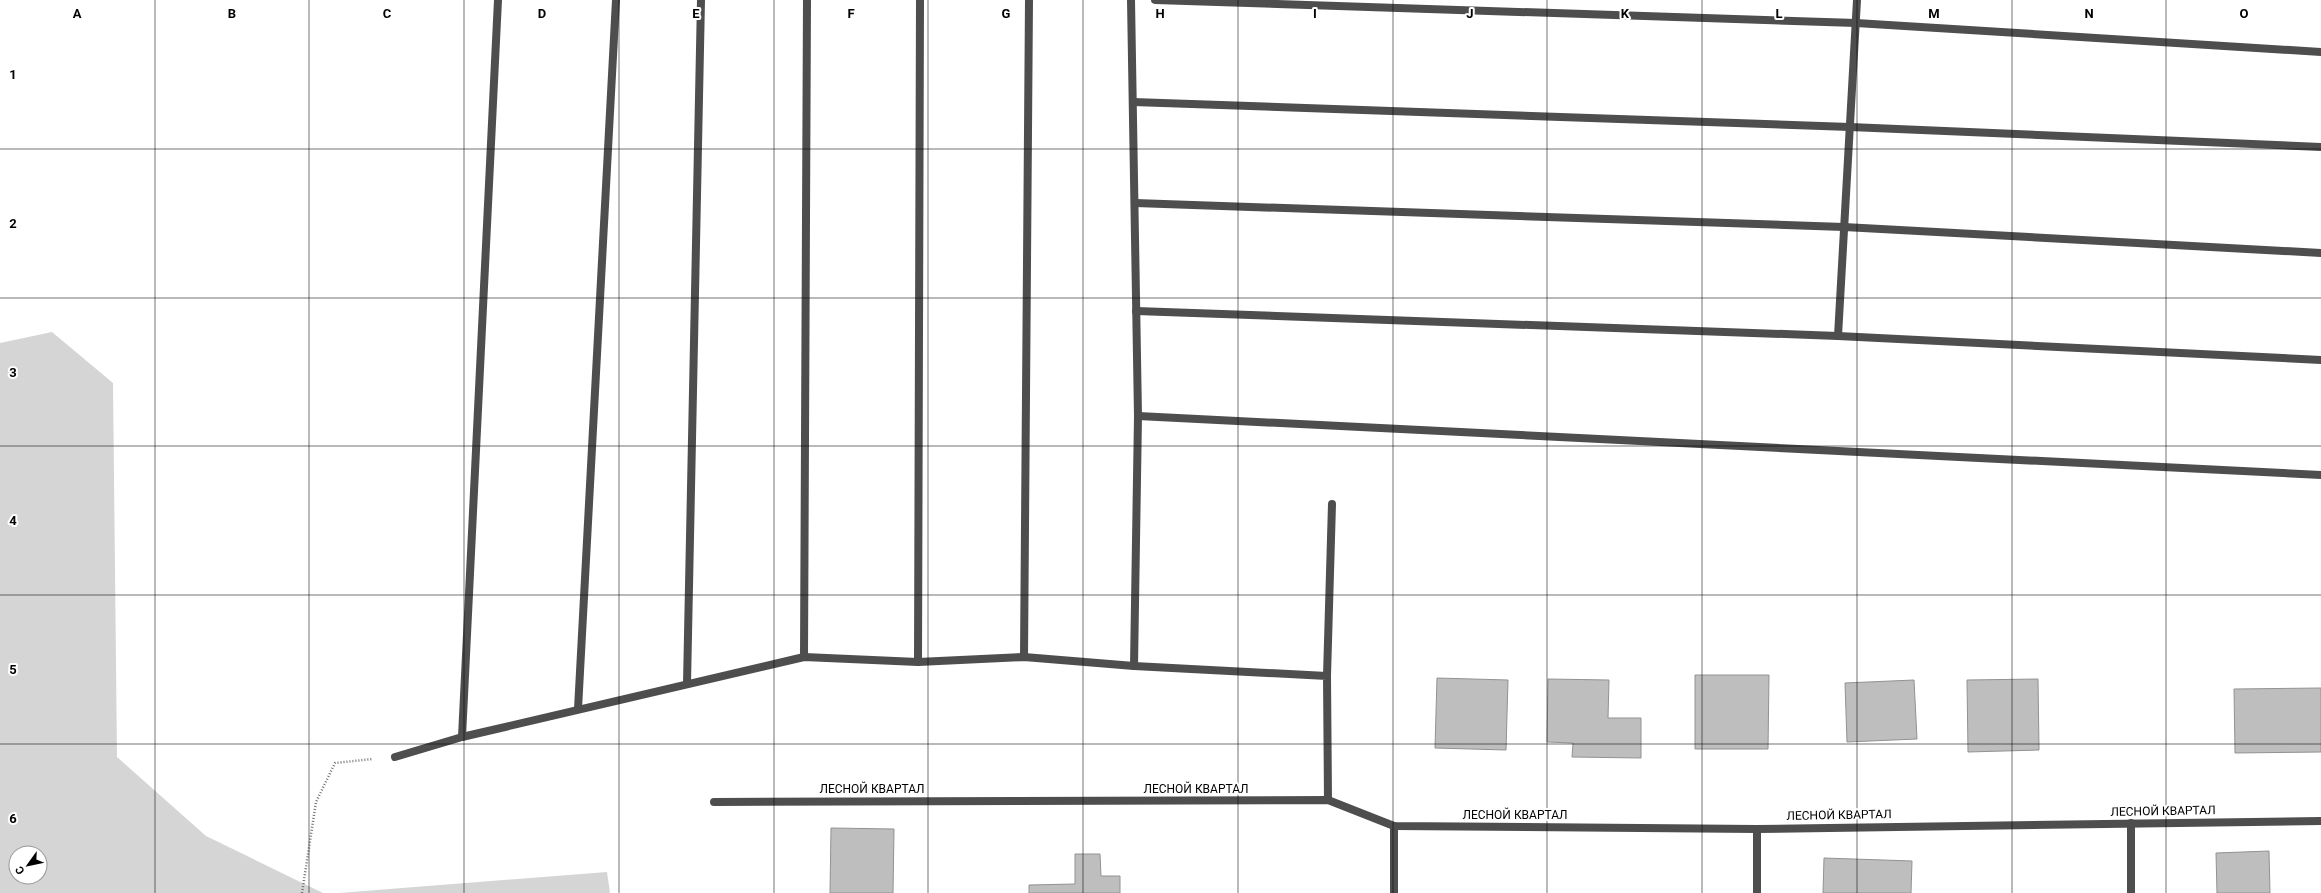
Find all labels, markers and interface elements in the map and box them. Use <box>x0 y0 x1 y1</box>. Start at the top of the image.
text: A <box>73 6 82 21</box>
text: B <box>228 6 236 21</box>
text: C <box>383 6 392 21</box>
text: D <box>538 6 546 21</box>
text: E <box>692 6 700 21</box>
text: F <box>847 6 855 21</box>
text: G <box>1002 6 1011 21</box>
text: H <box>1155 6 1165 21</box>
text: I <box>1313 6 1317 21</box>
text: J <box>1466 6 1474 21</box>
text: K <box>1621 6 1630 21</box>
text: L <box>1775 6 1783 21</box>
text: M <box>1928 6 1940 21</box>
text: N <box>2084 6 2094 21</box>
text: O <box>2240 6 2249 21</box>
text: 1 <box>9 67 17 82</box>
text: 2 <box>9 216 17 231</box>
text: 3 <box>9 365 17 380</box>
text: 4 <box>9 513 17 528</box>
text: 5 <box>9 662 17 677</box>
street label: ЛЕСНОЙ КВАРТАЛ <box>819 781 925 796</box>
street label: ЛЕСНОЙ КВАРТАЛ <box>1143 781 1249 796</box>
street label: ЛЕСНОЙ КВАРТАЛ <box>2110 802 2216 819</box>
street label: ЛЕСНОЙ КВАРТАЛ <box>1786 806 1892 823</box>
street label: ЛЕСНОЙ КВАРТАЛ <box>1462 807 1568 822</box>
text: 6 <box>9 811 17 826</box>
north arrow <box>8 845 48 885</box>
text: С <box>13 864 27 877</box>

